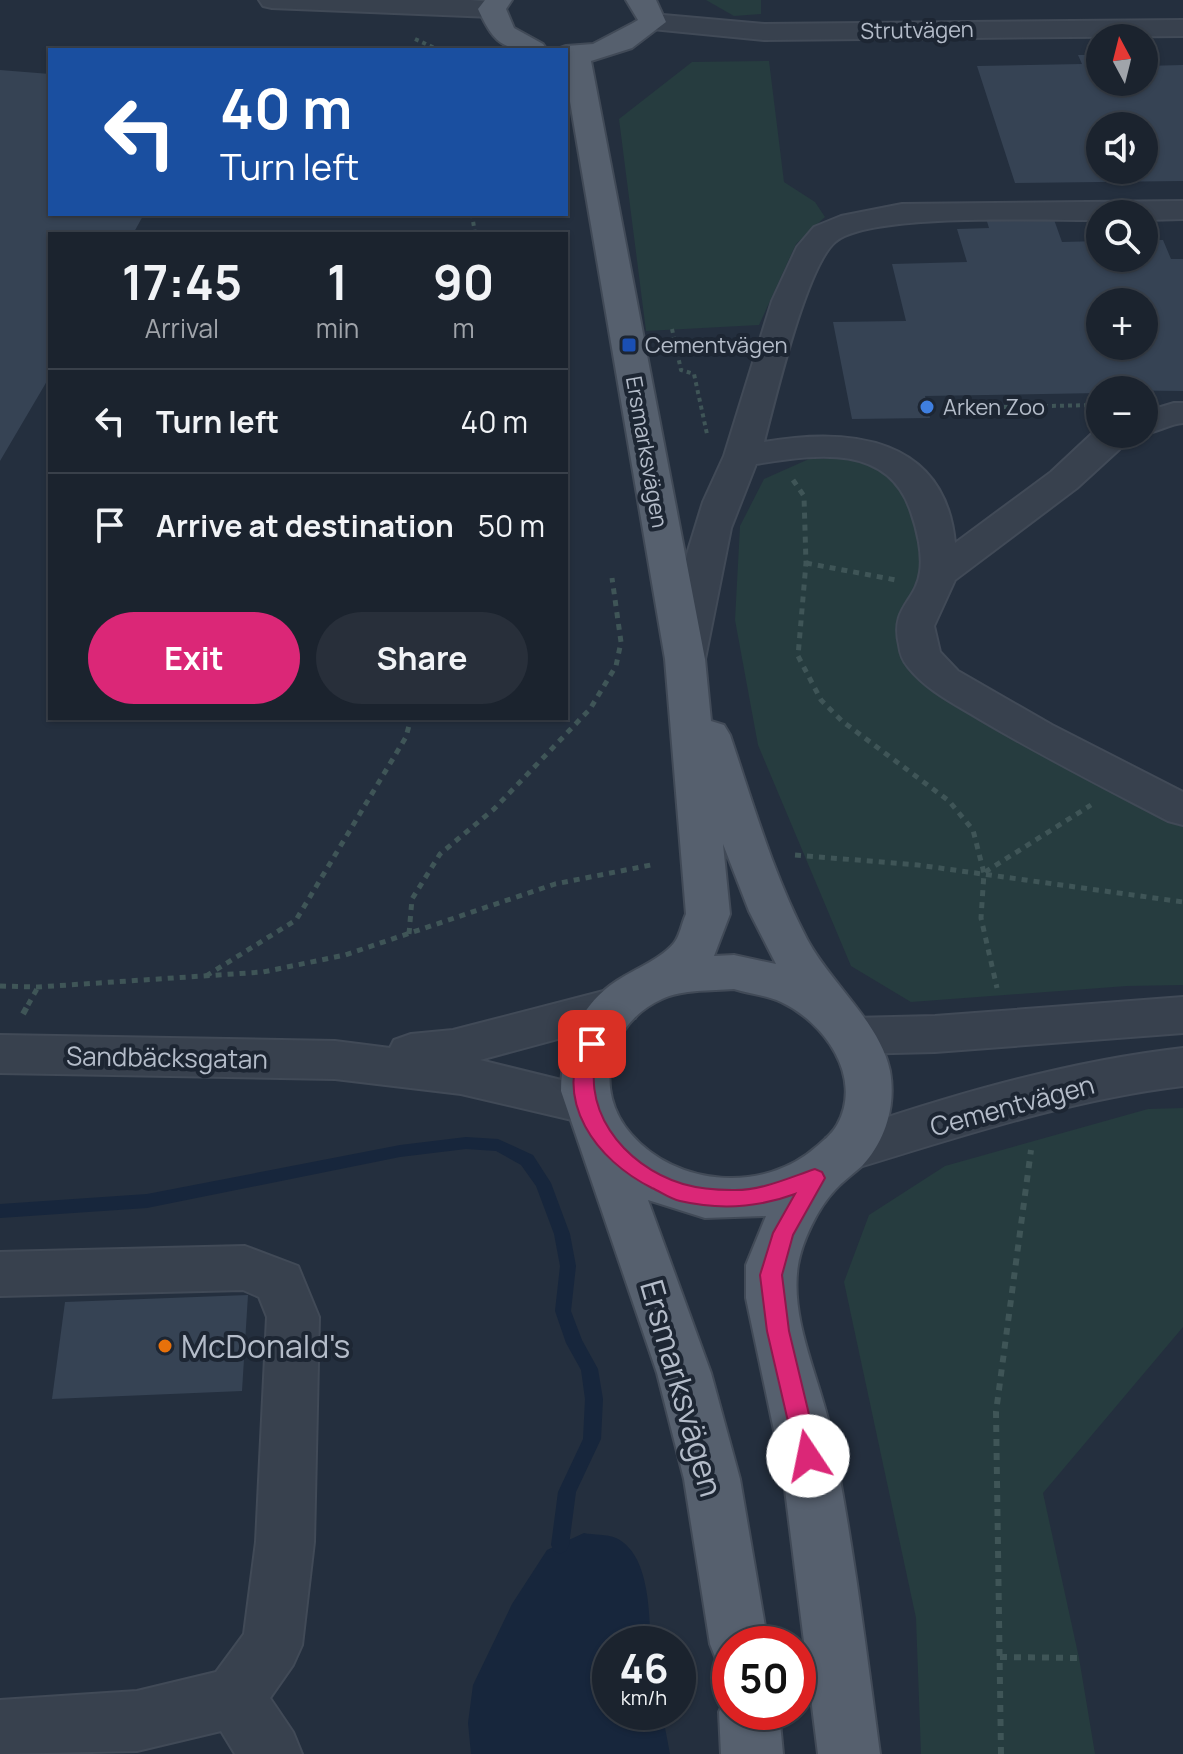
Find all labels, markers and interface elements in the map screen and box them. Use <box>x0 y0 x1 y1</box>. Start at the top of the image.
street label: Strutvägen <box>860 14 974 46</box>
north arrow <box>1086 24 1158 96</box>
map controls <box>1086 24 1158 448</box>
text: 40 m <box>220 69 352 146</box>
icon: left <box>88 80 192 184</box>
button: sound <box>1086 112 1158 184</box>
text: Turn left <box>220 142 359 191</box>
button: search <box>1086 200 1158 272</box>
text: 17:45 <box>122 249 242 314</box>
text: 1 <box>327 249 348 314</box>
text: 90 <box>433 249 494 314</box>
button: + <box>1086 288 1158 360</box>
text: Arrival <box>145 310 219 346</box>
text: min <box>316 310 359 346</box>
text: m <box>453 310 475 346</box>
place label: Cementvägen <box>645 330 788 360</box>
marker: Cementvägen <box>620 336 638 354</box>
street label: Ersmarksvägen <box>619 374 675 530</box>
button: − <box>1086 376 1158 448</box>
place label: Arken Zoo <box>943 392 1045 422</box>
marker: Arken Zoo <box>918 398 936 416</box>
icon: left <box>88 399 132 443</box>
text: Turn left <box>156 401 279 442</box>
text: 40 m <box>461 401 528 442</box>
icon: arrive <box>88 503 132 547</box>
text: Arrive at destination <box>156 505 454 546</box>
text: 50 m <box>478 505 545 546</box>
button: Exit <box>88 612 300 704</box>
button: Share <box>316 612 528 704</box>
pin <box>558 1010 626 1078</box>
icon: arrive <box>570 1022 614 1066</box>
street label: Sandbäcksgatan <box>66 1037 268 1077</box>
street label: Cementvägen <box>926 1066 1098 1144</box>
street label: Ersmarksvägen <box>630 1275 734 1501</box>
place label: McDonald's <box>181 1324 350 1368</box>
marker: McDonald's <box>156 1337 174 1355</box>
position arrow <box>766 1414 850 1498</box>
speed limit sign: 50 <box>712 1626 816 1730</box>
text: 46 <box>619 1640 669 1695</box>
text: km/h <box>621 1684 667 1711</box>

